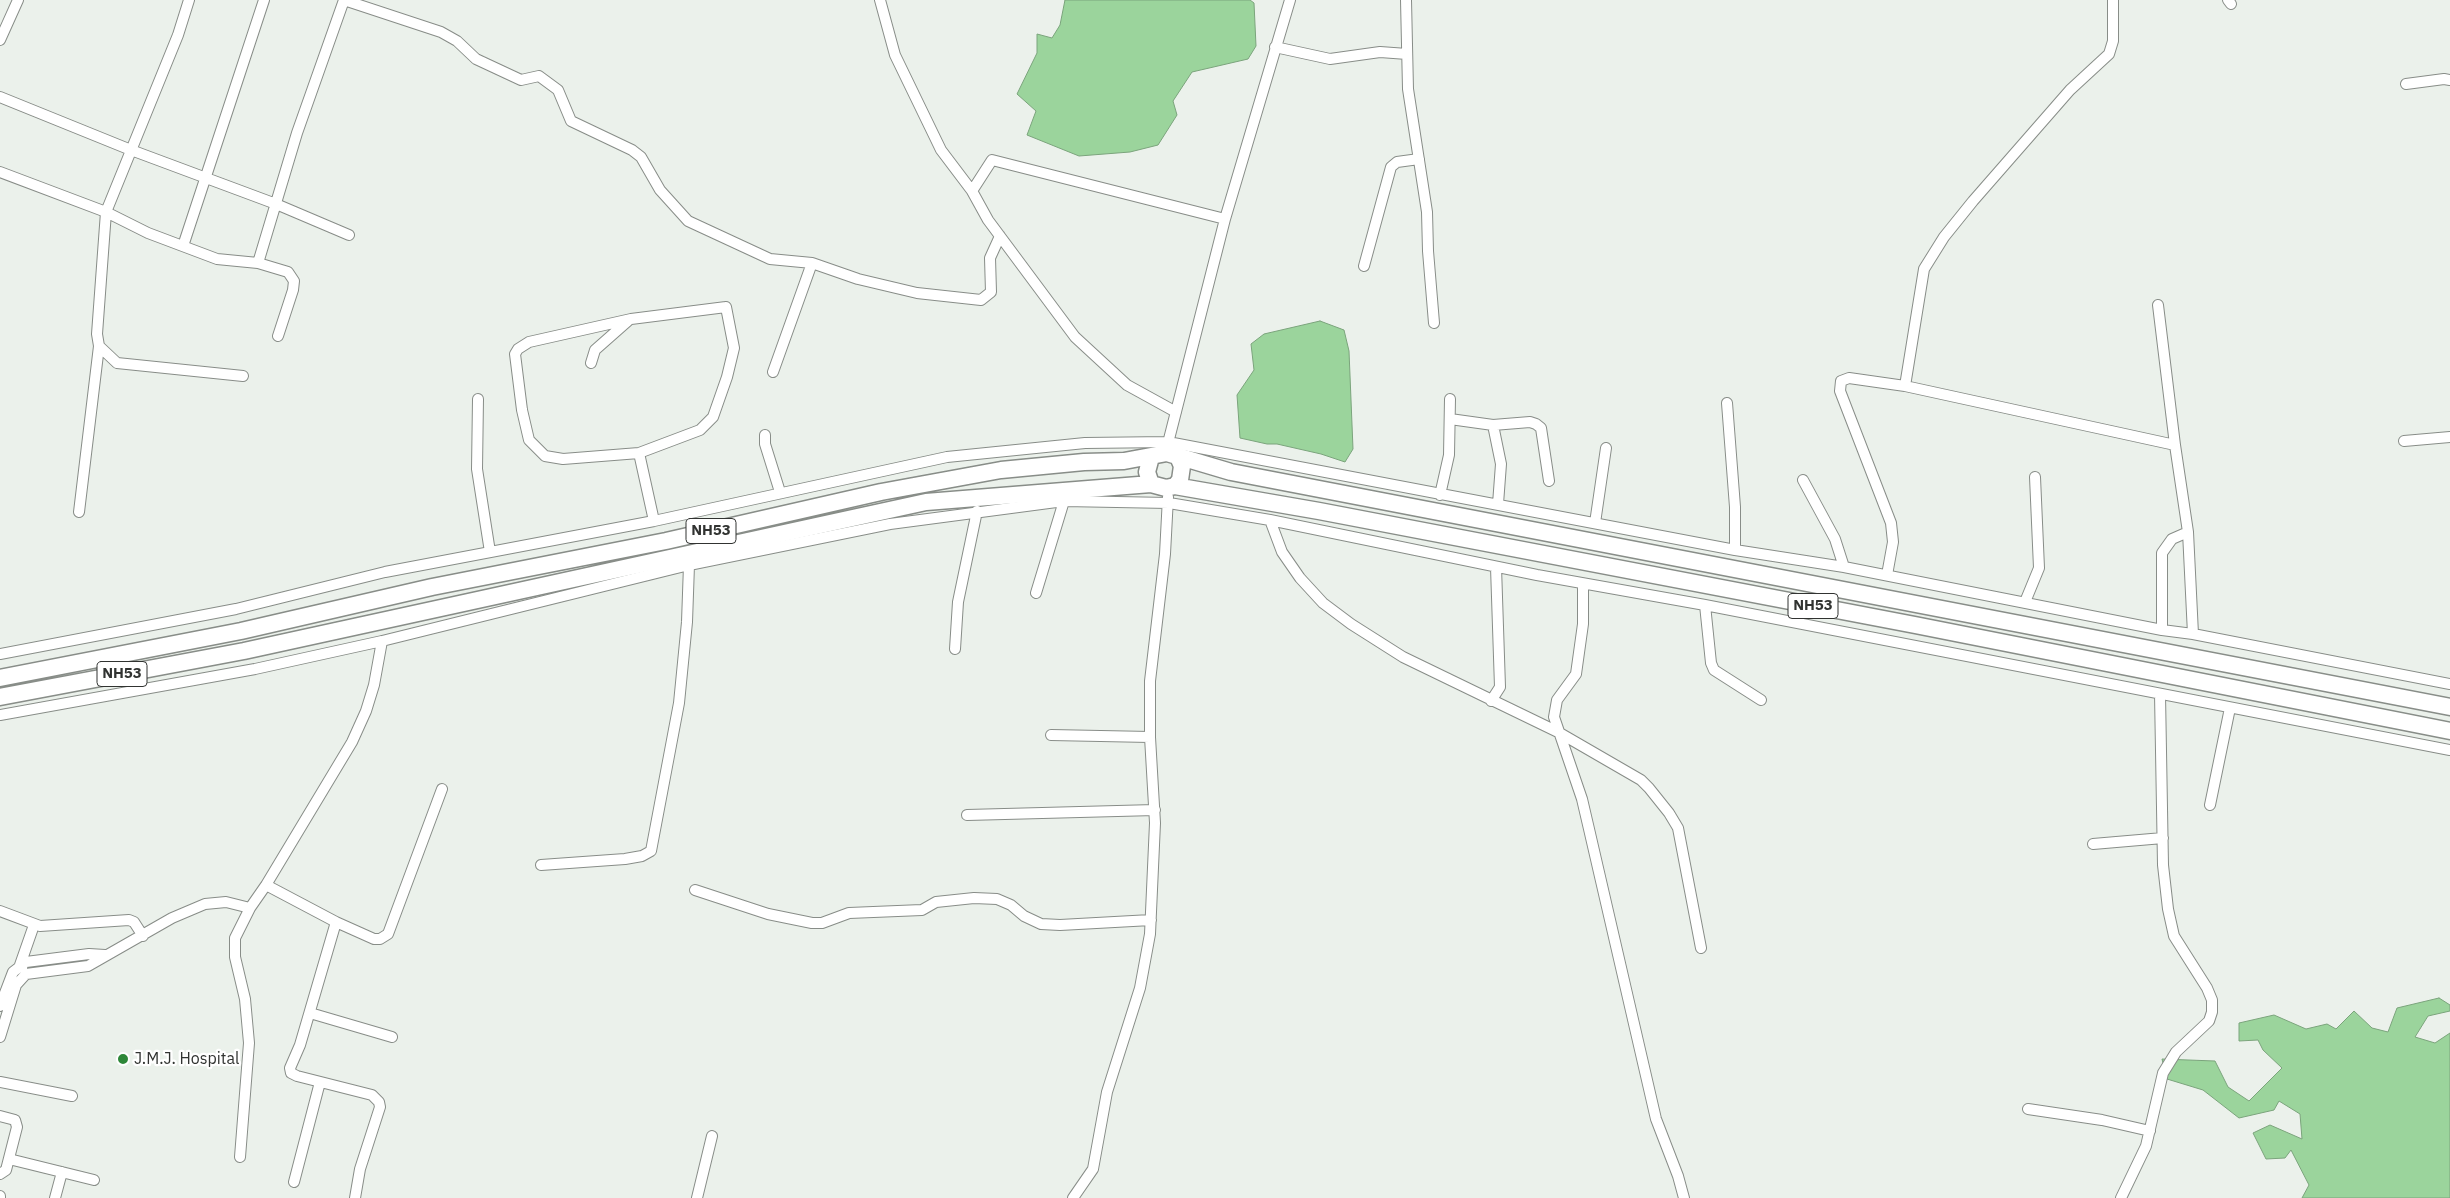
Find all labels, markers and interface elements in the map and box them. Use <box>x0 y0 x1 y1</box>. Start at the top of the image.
road number: NH53 <box>686 518 736 544</box>
road number: NH53 <box>1788 594 1838 618</box>
road number: NH53 <box>97 662 147 686</box>
place label: J.M.J. Hospital <box>134 1049 239 1069</box>
marker: J.M.J. Hospital <box>116 1052 130 1066</box>

